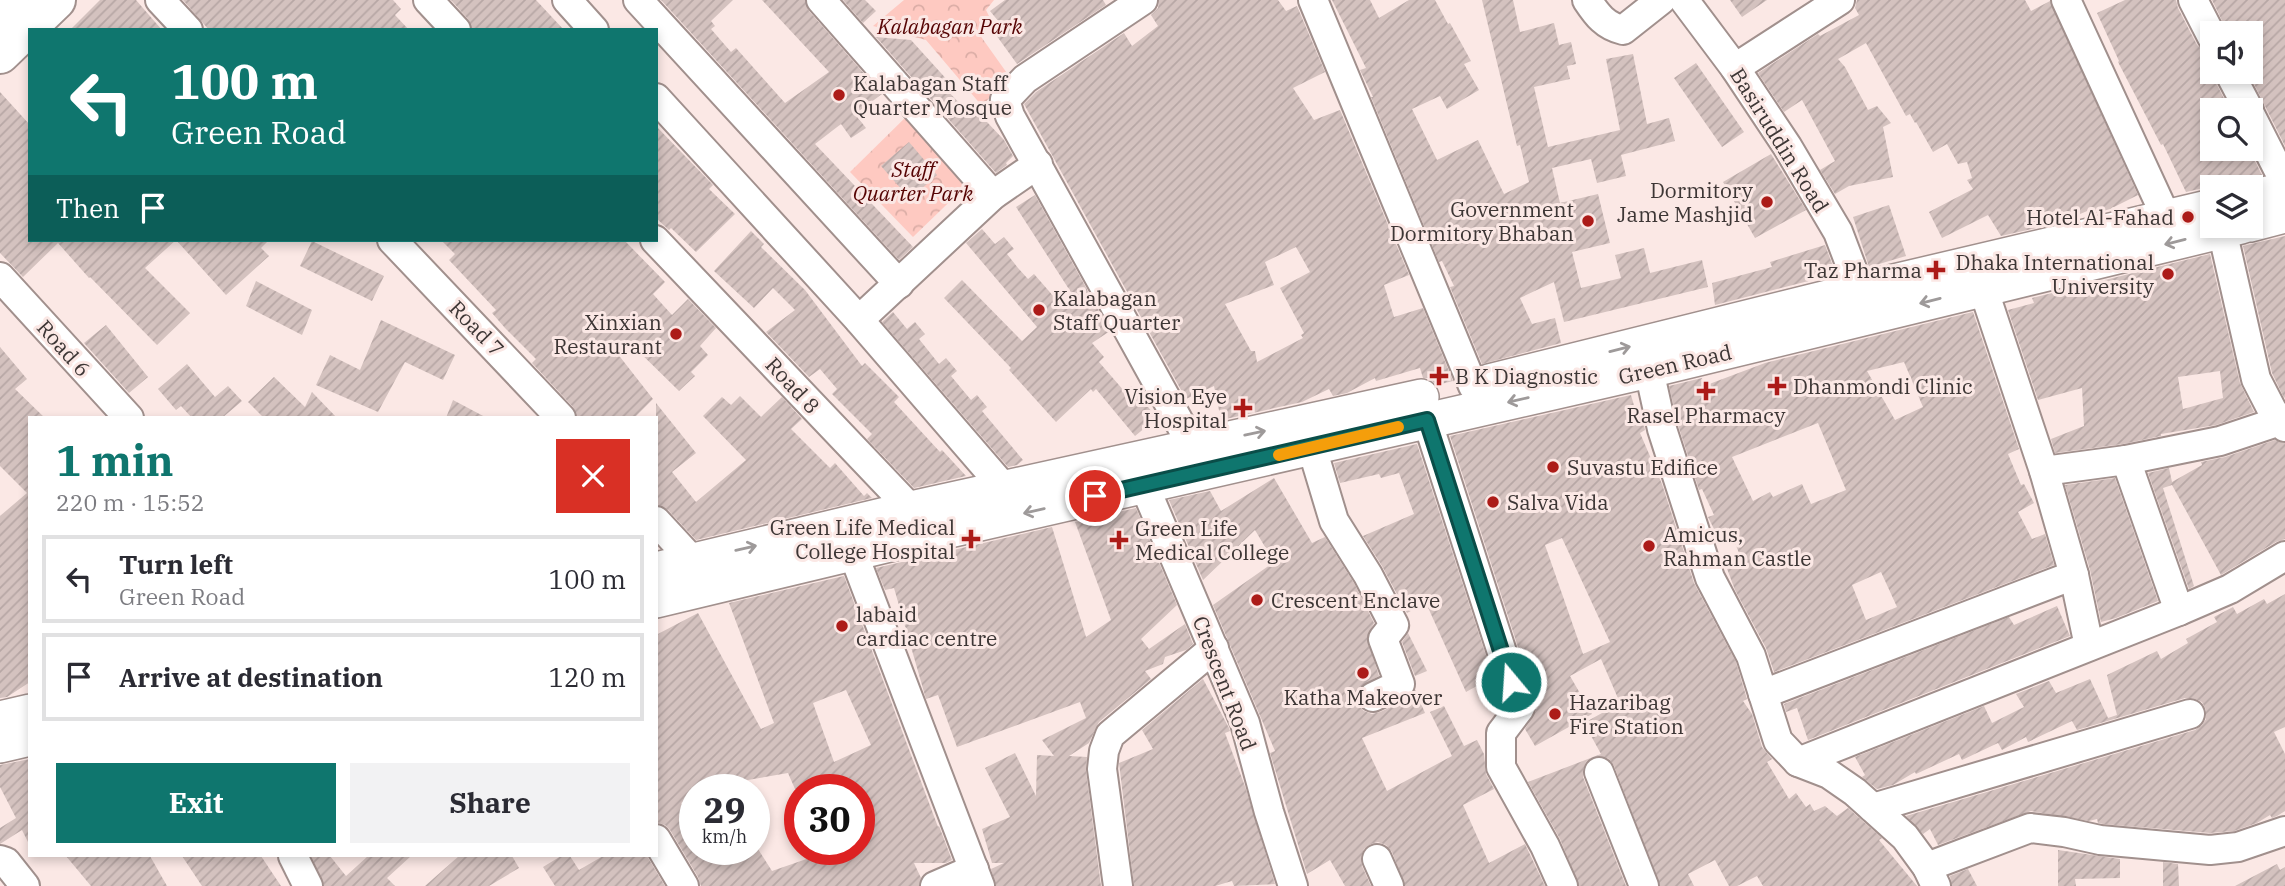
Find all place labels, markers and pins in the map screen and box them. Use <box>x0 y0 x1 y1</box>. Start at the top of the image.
place label: Kalabagan Staff Quarter Mosque <box>853 69 1012 121</box>
marker: Kalabagan Staff Quarter Mosque <box>831 87 847 103</box>
place label: Dormitory Jame Mashjid <box>1617 176 1754 228</box>
marker: Dormitory Jame Mashjid <box>1759 194 1775 210</box>
place label: Government Dormitory Bhaban <box>1390 195 1574 247</box>
place label: Hotel Al-Fahad <box>2026 203 2174 231</box>
marker: Hotel Al-Fahad <box>2180 209 2196 225</box>
marker: Government Dormitory Bhaban <box>1580 213 1596 229</box>
place label: Dhaka International University <box>1956 248 2155 300</box>
place label: Taz Pharma <box>1804 256 1922 284</box>
marker: Taz Pharma <box>1928 262 1944 278</box>
marker: Dhaka International University <box>2160 266 2176 282</box>
place label: Kalabagan Staff Quarter <box>1053 284 1181 336</box>
marker: Kalabagan Staff Quarter <box>1031 302 1047 318</box>
place label: Xinxian Restaurant <box>553 308 662 360</box>
marker: Xinxian Restaurant <box>668 326 684 342</box>
place label: B K Diagnostic <box>1455 362 1598 390</box>
marker: B K Diagnostic <box>1429 366 1449 386</box>
place label: Dhanmondi Clinic <box>1793 372 1973 400</box>
marker: Dhanmondi Clinic <box>1767 376 1787 396</box>
place label: Vision Eye Hospital <box>1124 382 1227 434</box>
marker: Rasel Pharmacy <box>1698 383 1714 399</box>
marker: Vision Eye Hospital <box>1233 398 1253 418</box>
place label: Rasel Pharmacy <box>1627 401 1786 429</box>
place label: Suvastu Edifice <box>1567 453 1718 481</box>
marker: Suvastu Edifice <box>1545 459 1561 475</box>
pin <box>1065 466 1125 526</box>
place label: Salva Vida <box>1507 488 1609 516</box>
marker: Salva Vida <box>1485 494 1501 510</box>
place label: Green Life Medical College Hospital <box>770 513 955 565</box>
place label: Green Life Medical College <box>1135 514 1289 566</box>
place label: Amicus, Rahman Castle <box>1663 520 1811 572</box>
marker: Green Life Medical College Hospital <box>961 529 981 549</box>
marker: Green Life Medical College <box>1109 530 1129 550</box>
marker: Amicus, Rahman Castle <box>1641 538 1657 554</box>
place label: Crescent Enclave <box>1271 586 1440 614</box>
marker: Crescent Enclave <box>1249 592 1265 608</box>
place label: labaid cardiac centre <box>856 600 997 652</box>
marker: labaid cardiac centre <box>834 618 850 634</box>
marker: Katha Makeover <box>1355 665 1371 681</box>
place label: Katha Makeover <box>1284 683 1443 711</box>
place label: Hazaribag Fire Station <box>1569 688 1684 740</box>
marker: Hazaribag Fire Station <box>1547 706 1563 722</box>

